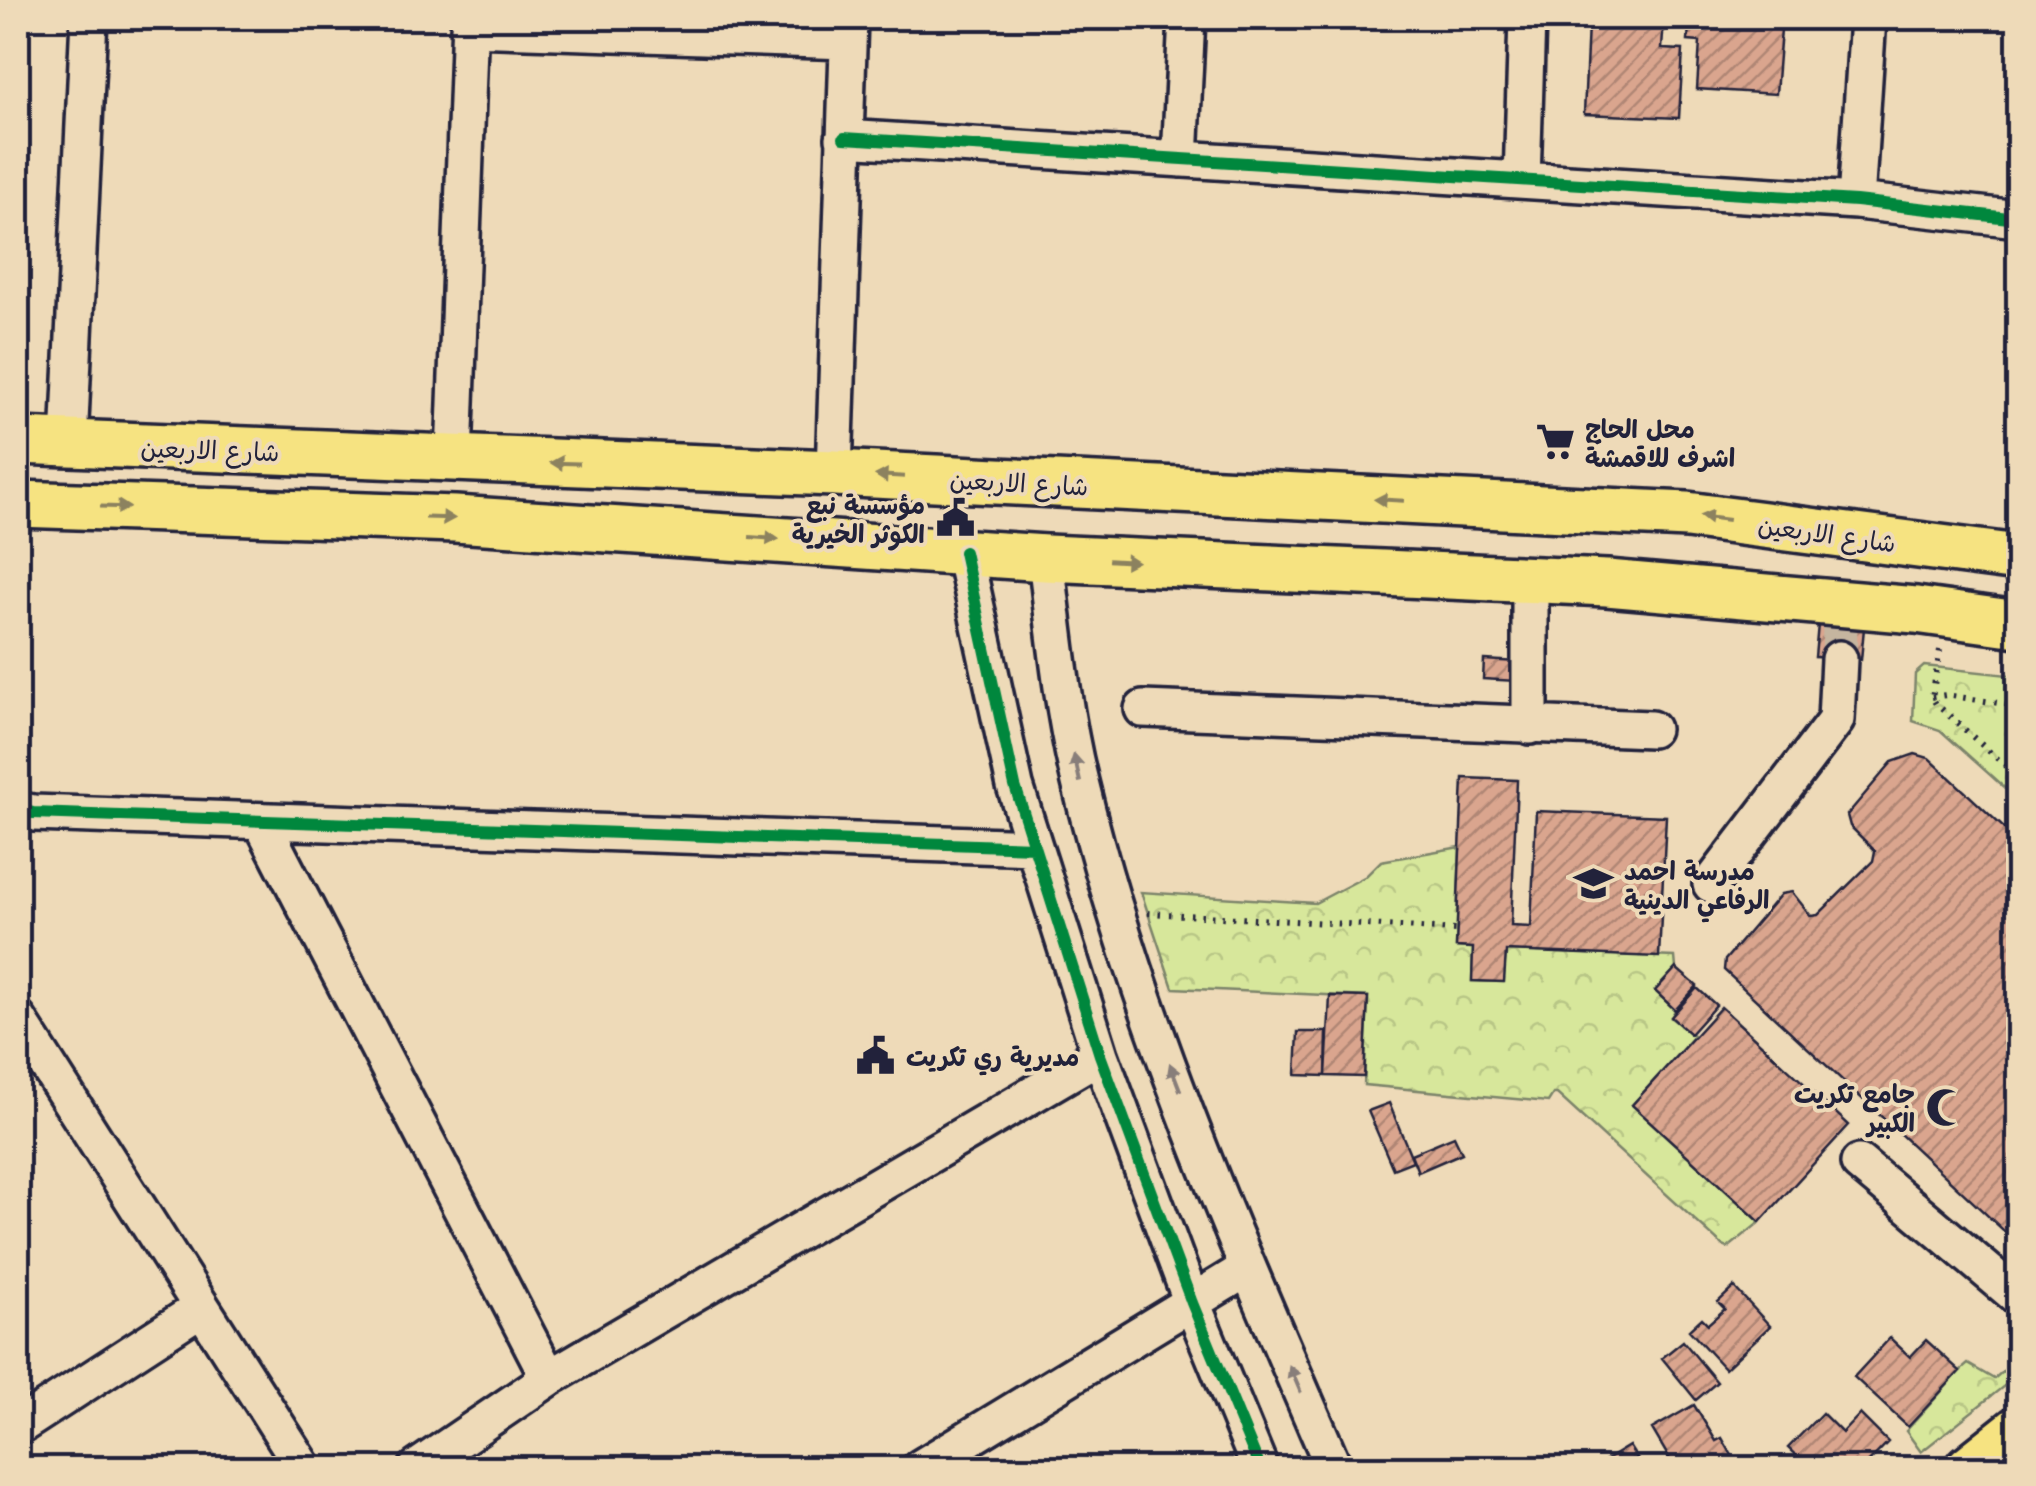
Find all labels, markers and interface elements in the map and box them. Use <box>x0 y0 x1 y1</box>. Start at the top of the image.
place label: محل الحاج اشرف للاقمشة <box>1585 409 1735 476</box>
supermarket icon: محل الحاج اشرف للاقمشة <box>1534 421 1576 463</box>
street label: شارع الاربعين <box>140 428 280 470</box>
one-way arrow <box>549 454 581 470</box>
street label: شارع الاربعين <box>949 459 1089 505</box>
one-way arrow <box>873 467 905 483</box>
place label: مؤسسة نبع الكوثر الخيرية <box>792 485 925 552</box>
one-way arrow <box>1373 492 1405 508</box>
public building icon: مؤسسة نبع الكوثر الخيرية <box>934 497 976 539</box>
one-way arrow <box>99 499 131 515</box>
street label: شارع الاربعين <box>1756 505 1898 561</box>
one-way arrow <box>424 510 456 526</box>
one-way arrow <box>1697 510 1729 526</box>
one-way arrow <box>749 530 781 546</box>
one-way arrow <box>1108 553 1140 569</box>
one-way arrow <box>1069 752 1084 783</box>
place label: مدرسة احمد الرفاعي الدينية <box>1624 851 1769 923</box>
school or university icon: مدرسة احمد الرفاعي الدينية <box>1573 863 1615 905</box>
public building icon: مديرية ري تكريت <box>855 1035 897 1077</box>
place label: مديرية ري تكريت <box>906 1037 1079 1076</box>
one-way arrow <box>1166 1062 1182 1092</box>
place label: جامع تكريت الكبير <box>1794 1074 1915 1141</box>
mosque icon: جامع تكريت الكبير <box>1924 1086 1966 1128</box>
one-way arrow <box>1287 1364 1303 1394</box>

